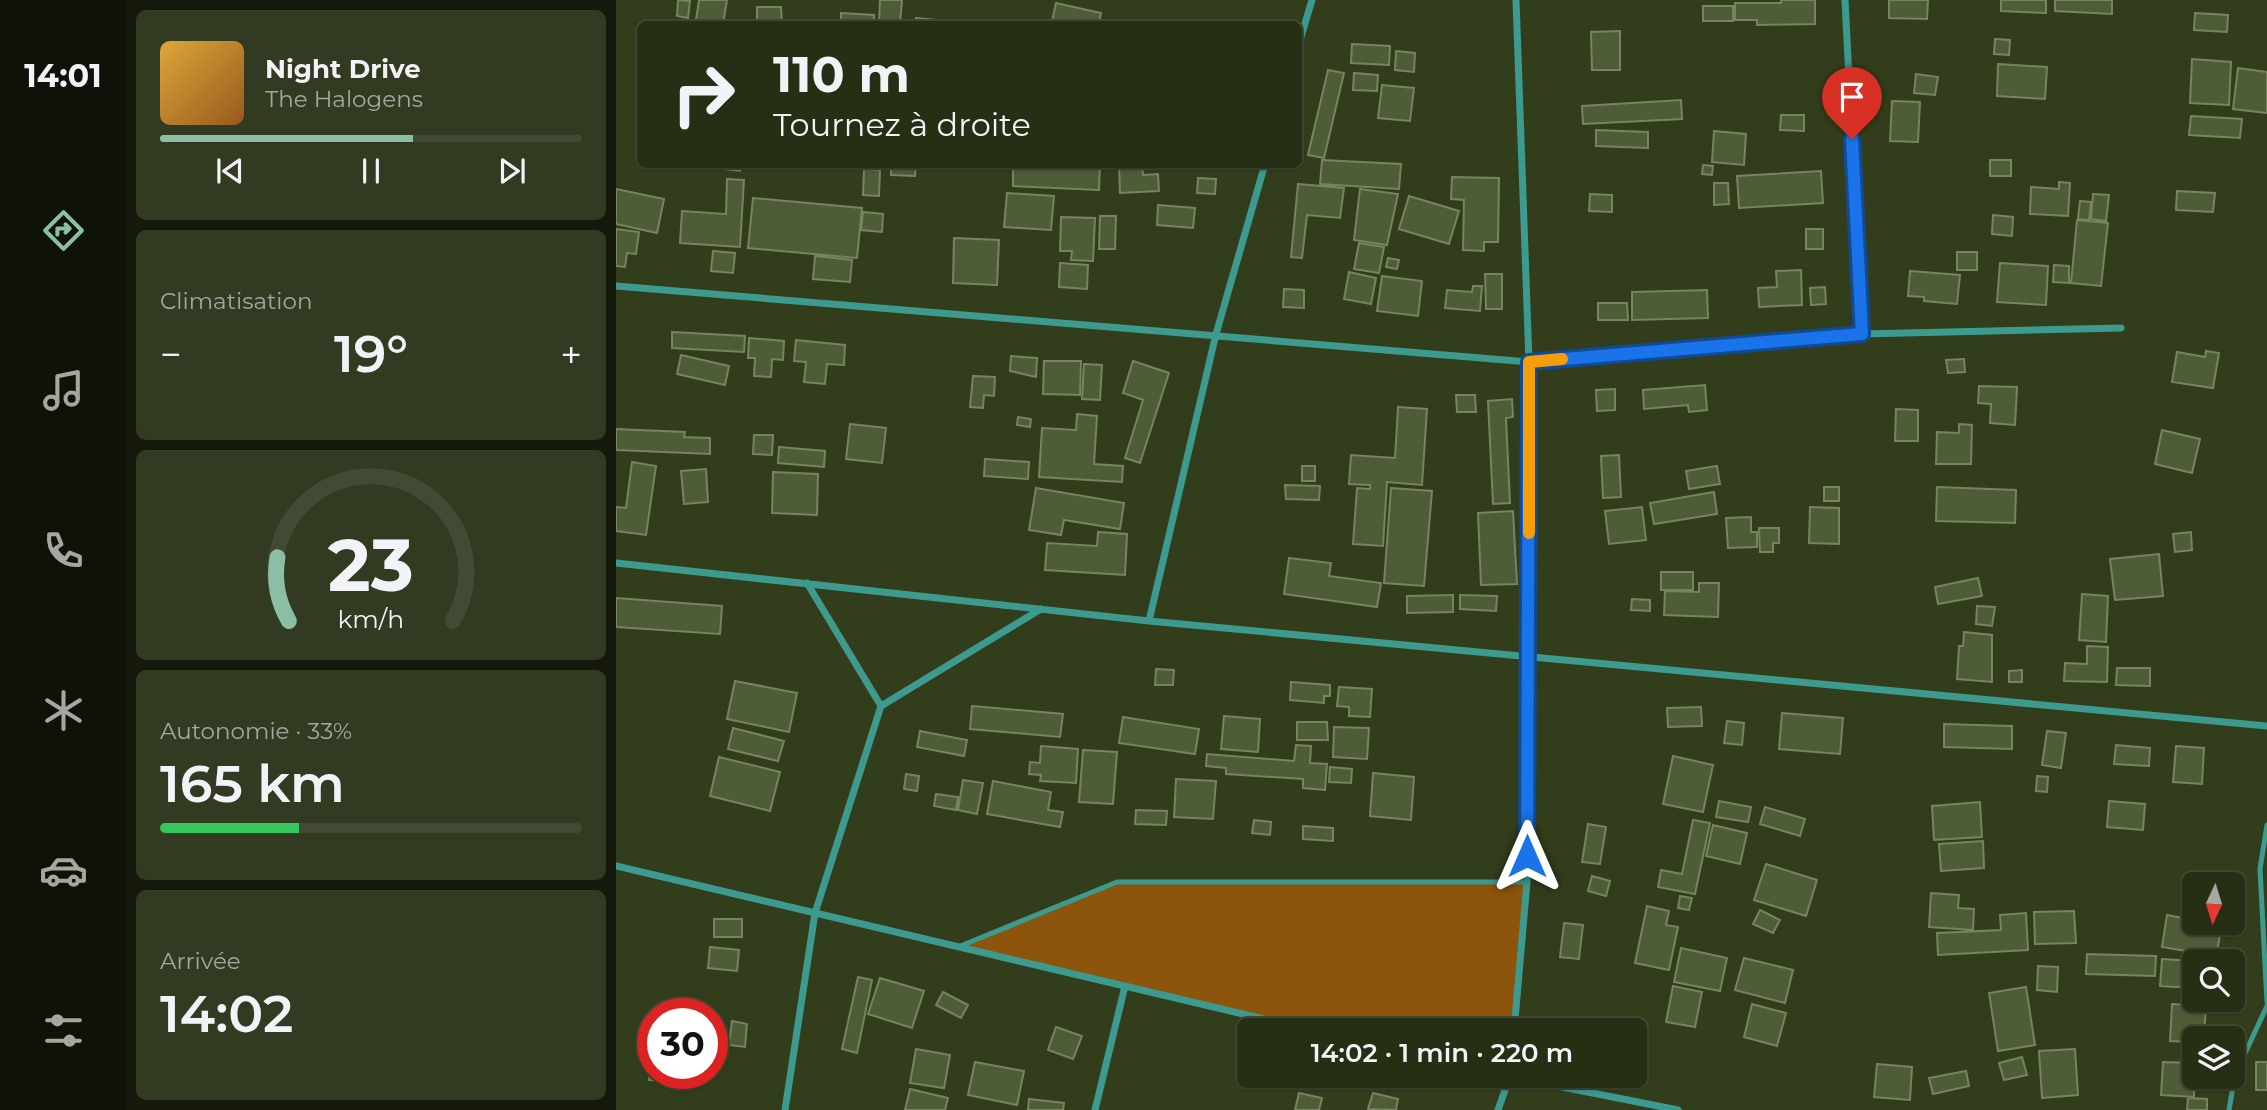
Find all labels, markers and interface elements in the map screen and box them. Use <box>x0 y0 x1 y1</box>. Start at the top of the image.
text: 110 m <box>773 45 910 104</box>
icon: right <box>658 49 749 140</box>
text: Night Drive <box>265 53 421 85</box>
text: 14:01 <box>24 56 102 95</box>
pin <box>1822 67 1882 139</box>
icon: arrive <box>1833 78 1871 116</box>
text: The Halogens <box>265 85 423 113</box>
text: Tournez à droite <box>773 105 1031 144</box>
icon: previous <box>211 152 249 190</box>
icon: pause <box>352 152 390 190</box>
icon: next <box>493 152 531 190</box>
icon: directions <box>39 206 88 255</box>
text: Climatisation <box>160 287 312 315</box>
text: 19° <box>334 322 408 385</box>
text: − <box>160 331 182 378</box>
text: + <box>560 331 582 378</box>
icon: music <box>39 366 88 415</box>
text: 23 <box>328 521 414 609</box>
icon: phone <box>39 526 88 575</box>
text: km/h <box>338 604 404 634</box>
icon: climate <box>39 686 88 735</box>
text: Autonomie · 33% <box>160 717 352 745</box>
text: 165 km <box>160 752 345 815</box>
position arrow <box>1490 819 1564 893</box>
icon: car <box>39 846 88 895</box>
north arrow <box>2182 872 2245 934</box>
map controls <box>2182 872 2245 1089</box>
text: Arrivée <box>160 947 241 975</box>
button: search <box>2182 949 2245 1012</box>
text: 14:02 <box>160 982 293 1045</box>
speed limit sign: 30 <box>637 998 728 1089</box>
icon: filters <box>39 1006 88 1055</box>
button: layers <box>2182 1026 2245 1089</box>
text: 14:02 · 1 min · 220 m <box>1311 1037 1573 1069</box>

